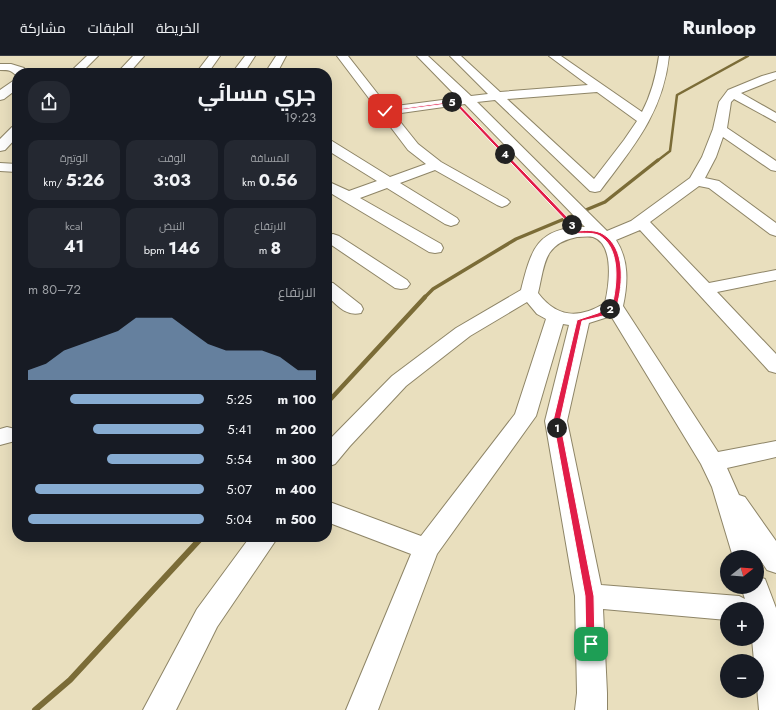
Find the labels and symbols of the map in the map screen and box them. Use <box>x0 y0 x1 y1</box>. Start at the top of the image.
pin: 5 <box>442 92 462 112</box>
pin <box>368 94 402 128</box>
pin: 4 <box>495 144 515 164</box>
pin: 3 <box>562 215 582 235</box>
pin: 2 <box>600 299 620 319</box>
pin: 1 <box>547 418 567 438</box>
north arrow <box>720 550 764 594</box>
pin <box>574 627 608 661</box>

